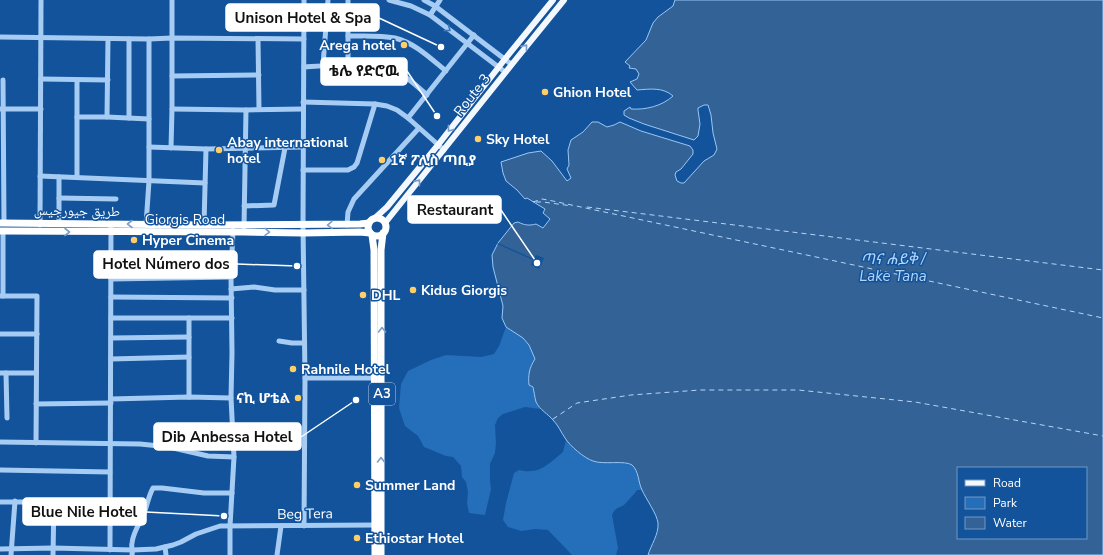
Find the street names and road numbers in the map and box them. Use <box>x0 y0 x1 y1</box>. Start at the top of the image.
street label: Route 3 <box>449 70 495 120</box>
street label: طريق جيورجيس <box>34 201 120 221</box>
street label: Giorgis Road <box>145 210 225 229</box>
road number: A3 <box>369 383 395 405</box>
street label: Beg Tera <box>277 504 333 524</box>

